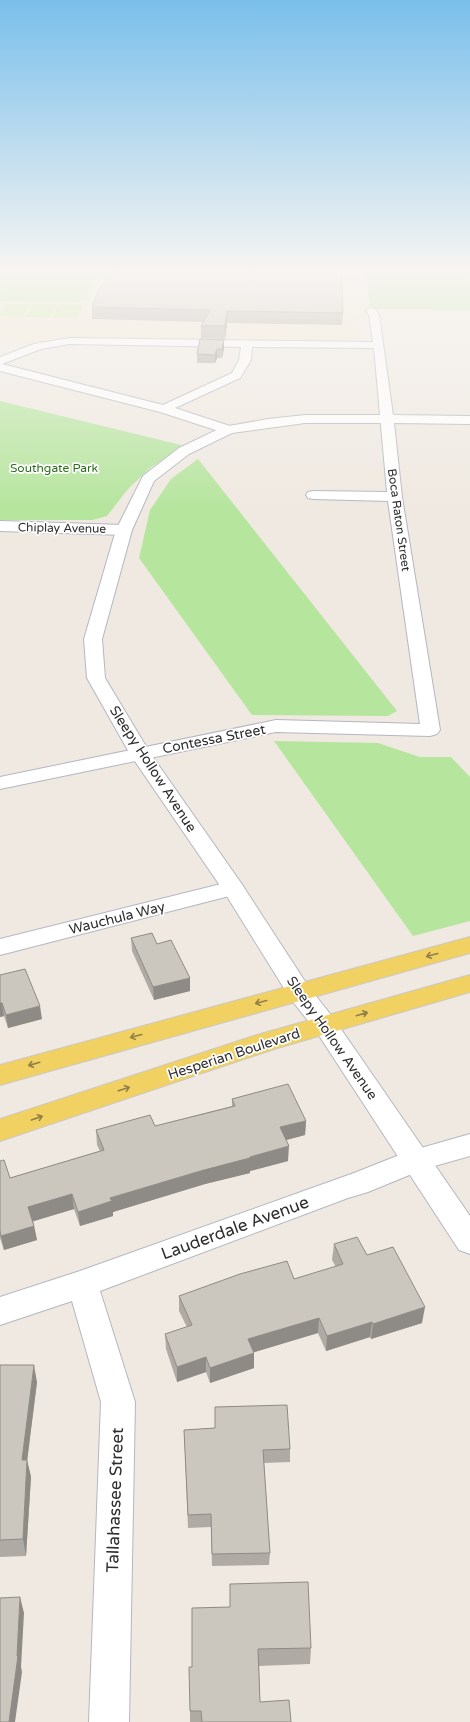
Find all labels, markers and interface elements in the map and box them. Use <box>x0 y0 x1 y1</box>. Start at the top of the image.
park label: Southgate Park <box>10 461 99 475</box>
street label: Boca Raton Street <box>385 468 413 573</box>
street label: Chiplay Avenue <box>18 520 106 536</box>
street label: Sleepy Hollow Avenue <box>106 703 200 835</box>
street label: Contessa Street <box>161 721 268 757</box>
street label: Wauchula Way <box>67 898 167 938</box>
one-way arrow <box>426 952 439 959</box>
street label: Sleepy Hollow Avenue <box>283 973 381 1103</box>
one-way arrow <box>255 999 268 1006</box>
one-way arrow <box>355 1010 368 1018</box>
street label: Hesperian Boulevard <box>166 1025 302 1083</box>
one-way arrow <box>130 1033 143 1040</box>
one-way arrow <box>28 1061 41 1068</box>
one-way arrow <box>117 1085 130 1092</box>
one-way arrow <box>30 1114 43 1121</box>
street label: Lauderdale Avenue <box>158 1192 312 1264</box>
street label: Tallahassee Street <box>102 1427 128 1573</box>

